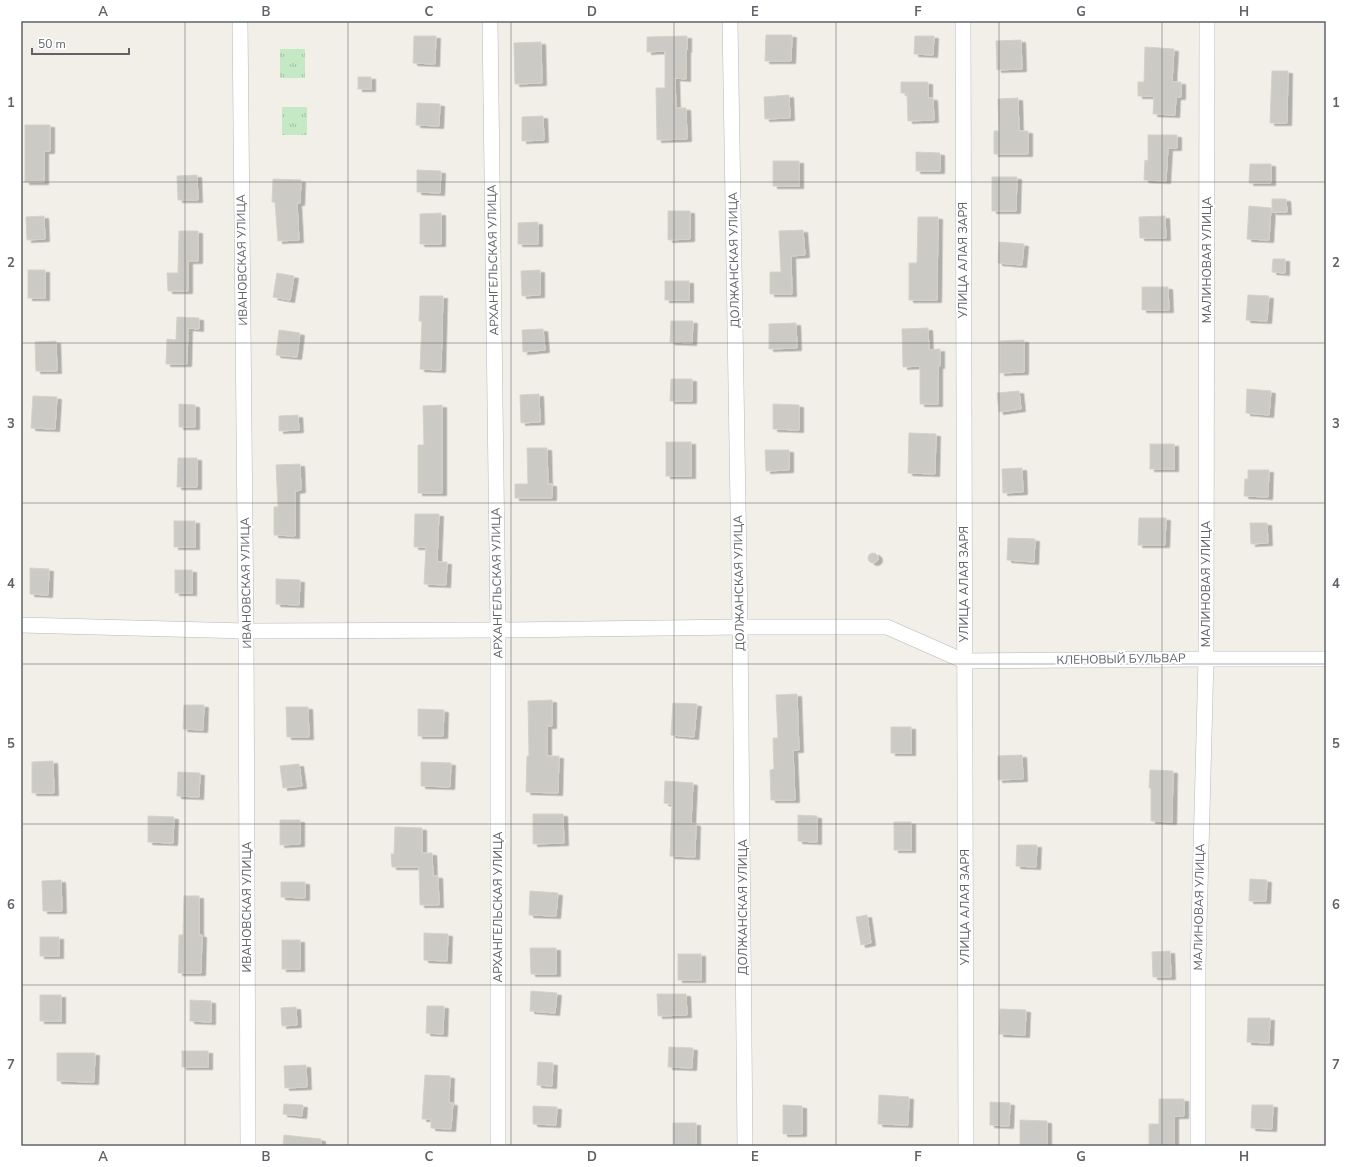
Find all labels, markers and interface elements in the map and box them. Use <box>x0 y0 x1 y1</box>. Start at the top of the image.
text: A <box>98 3 108 21</box>
text: B <box>262 3 271 21</box>
text: C <box>425 3 434 21</box>
text: D <box>587 3 597 21</box>
text: E <box>751 3 759 21</box>
text: F <box>914 3 922 21</box>
text: G <box>1076 3 1086 21</box>
text: H <box>1239 3 1249 21</box>
scale bar <box>32 30 129 56</box>
text: 50 m <box>38 36 66 52</box>
text: 1 <box>7 94 15 112</box>
text: 1 <box>1332 94 1340 112</box>
street label: АРХАНГЕЛЬСКАЯ УЛИЦА <box>484 184 502 336</box>
street label: ДОЛЖАНСКАЯ УЛИЦА <box>725 192 743 328</box>
street label: ИВАНОВСКАЯ УЛИЦА <box>233 194 251 326</box>
street label: МАЛИНОВАЯ УЛИЦА <box>1199 196 1215 323</box>
street label: УЛИЦА АЛАЯ ЗАРЯ <box>955 202 971 319</box>
text: 2 <box>7 254 15 272</box>
text: 2 <box>1332 254 1340 272</box>
text: 3 <box>7 415 15 433</box>
text: 3 <box>1332 415 1340 433</box>
street label: АРХАНГЕЛЬСКАЯ УЛИЦА <box>488 507 506 659</box>
street label: ДОЛЖАНСКАЯ УЛИЦА <box>730 515 748 651</box>
street label: ИВАНОВСКАЯ УЛИЦА <box>237 517 255 649</box>
street label: МАЛИНОВАЯ УЛИЦА <box>1198 520 1214 647</box>
street label: УЛИЦА АЛАЯ ЗАРЯ <box>956 526 972 643</box>
text: 4 <box>7 575 15 593</box>
text: 4 <box>1332 575 1340 593</box>
street label: КЛЕНОВЫЙ БУЛЬВАР <box>1056 650 1186 668</box>
text: 5 <box>7 735 15 753</box>
text: 5 <box>1332 735 1340 753</box>
street label: АРХАНГЕЛЬСКАЯ УЛИЦА <box>490 831 506 982</box>
street label: ДОЛЖАНСКАЯ УЛИЦА <box>735 839 751 975</box>
street label: ИВАНОВСКАЯ УЛИЦА <box>239 841 255 973</box>
street label: МАЛИНОВАЯ УЛИЦА <box>1190 843 1208 970</box>
street label: УЛИЦА АЛАЯ ЗАРЯ <box>957 849 973 966</box>
text: 6 <box>7 896 15 914</box>
text: 6 <box>1332 896 1340 914</box>
text: 7 <box>7 1056 15 1074</box>
text: 7 <box>1332 1056 1340 1074</box>
text: A <box>98 1148 108 1166</box>
text: B <box>262 1148 271 1166</box>
text: C <box>425 1148 434 1166</box>
text: D <box>587 1148 597 1166</box>
text: E <box>751 1148 759 1166</box>
text: F <box>914 1148 922 1166</box>
text: G <box>1076 1148 1086 1166</box>
text: H <box>1239 1148 1249 1166</box>

